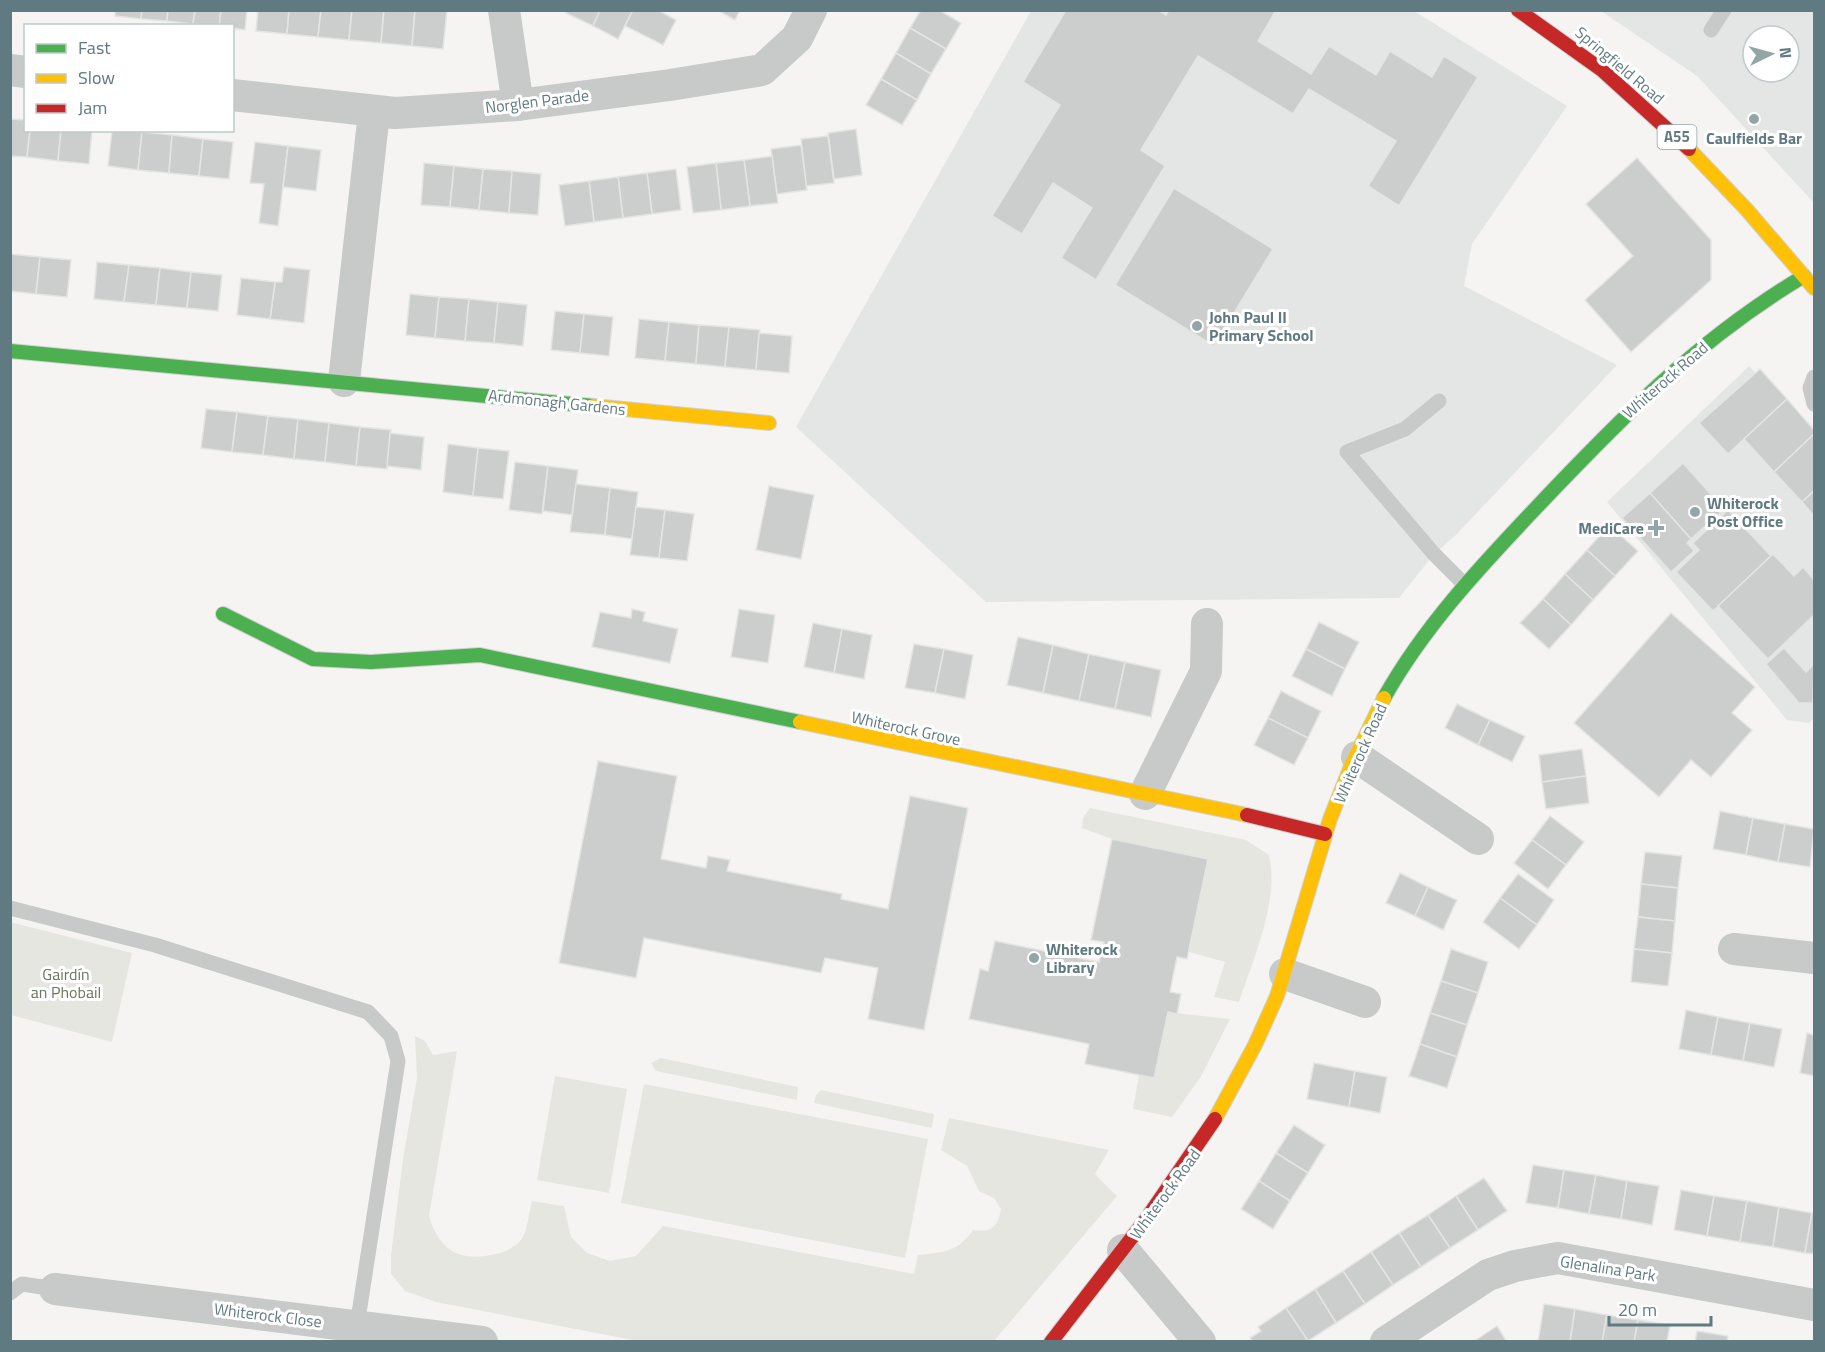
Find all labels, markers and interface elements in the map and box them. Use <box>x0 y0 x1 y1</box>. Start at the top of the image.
street label: Springfield Road <box>1570 20 1670 110</box>
legend <box>24 24 234 132</box>
north arrow <box>1741 24 1801 84</box>
text: Fast <box>78 34 111 61</box>
text: N <box>1774 46 1798 59</box>
text: Slow <box>78 64 115 91</box>
street label: Norglen Parade <box>484 83 590 119</box>
text: Jam <box>78 94 107 121</box>
marker: Caulfields Bar <box>1747 112 1761 126</box>
road number: A55 <box>1658 125 1696 149</box>
place label: Caulfields Bar <box>1706 126 1802 150</box>
place label: John Paul II Primary School <box>1209 305 1314 347</box>
marker: John Paul II Primary School <box>1190 319 1204 333</box>
street label: Whiterock Road <box>1617 336 1713 424</box>
street label: Ardmonagh Gardens <box>487 383 627 421</box>
place label: Whiterock Post Office <box>1707 491 1783 533</box>
marker: Whiterock Post Office <box>1688 505 1702 519</box>
place label: MediCare <box>1578 516 1644 540</box>
marker: MediCare <box>1649 521 1663 535</box>
street label: Whiterock Road <box>1327 699 1393 807</box>
street label: Whiterock Grove <box>849 705 963 751</box>
place label: Whiterock Library <box>1046 937 1118 979</box>
marker: Whiterock Library <box>1027 951 1041 965</box>
park label: Gairdín an Phobail <box>31 962 101 1004</box>
street label: Whiterock Road <box>1124 1144 1206 1244</box>
street label: Glenalina Park <box>1559 1249 1658 1287</box>
scale bar <box>1609 1289 1711 1327</box>
street label: Whiterock Close <box>213 1296 323 1334</box>
text: 20 m <box>1618 1296 1657 1323</box>

